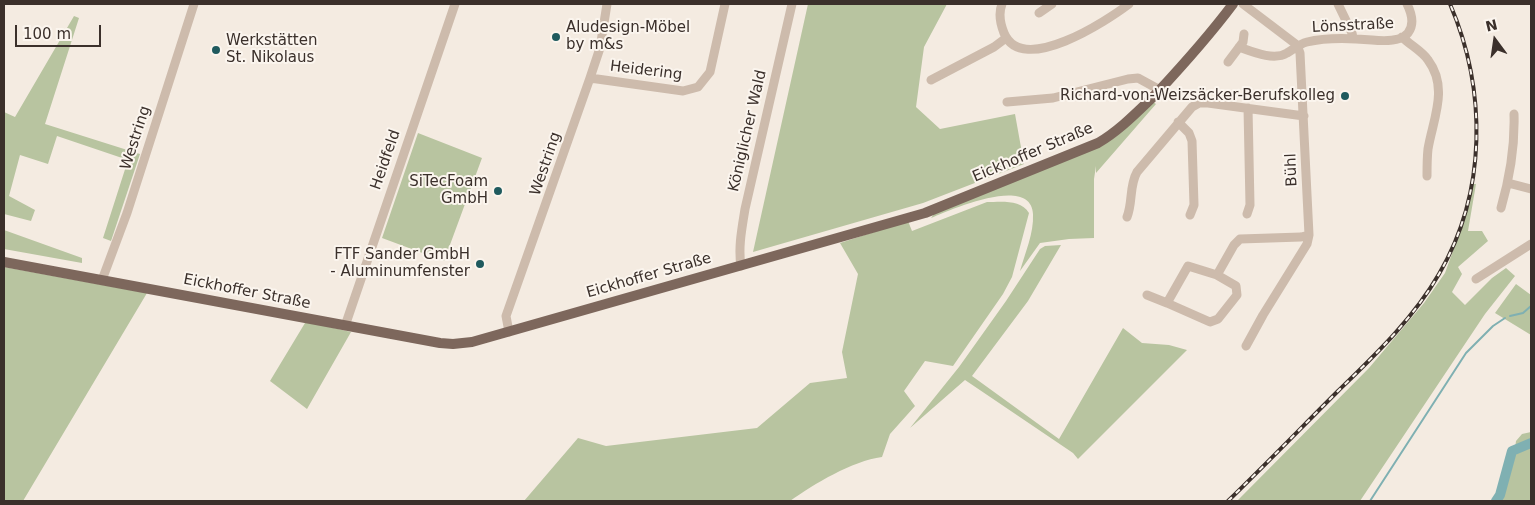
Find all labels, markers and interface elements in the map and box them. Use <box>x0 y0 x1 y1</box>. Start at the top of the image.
scale bar <box>18 15 104 47</box>
street label: Lönsstraße <box>1311 15 1395 37</box>
north arrow <box>1470 15 1520 65</box>
text: N <box>1484 16 1499 35</box>
place label: Aludesign-Möbel by m&s <box>566 19 690 54</box>
text: 100 m <box>23 25 71 43</box>
marker: Aludesign-Möbel by m&s <box>550 31 562 43</box>
place label: Werkstätten St. Nikolaus <box>226 32 317 67</box>
marker: Werkstätten St. Nikolaus <box>210 44 222 56</box>
street label: Heidering <box>609 58 683 84</box>
street label: Königlicher Wald <box>725 68 771 194</box>
place label: Richard-von-Weizsäcker-Berufskolleg <box>1060 87 1335 105</box>
marker: Richard-von-Weizsäcker-Berufskolleg <box>1339 90 1351 102</box>
street label: Westring <box>117 104 155 172</box>
street label: Eickhoffer Straße <box>970 119 1096 187</box>
street label: Heidfeld <box>367 128 405 192</box>
street label: Westring <box>527 130 565 198</box>
street label: Bühl <box>1282 153 1302 187</box>
place label: SiTecFoam GmbH <box>409 173 488 208</box>
marker: SiTecFoam GmbH <box>492 185 504 197</box>
place label: FTF Sander GmbH - Aluminumfenster <box>330 246 470 281</box>
street label: Eickhoffer Straße <box>584 250 714 302</box>
marker: FTF Sander GmbH - Aluminumfenster <box>474 258 486 270</box>
street label: Eickhoffer Straße <box>182 271 312 313</box>

